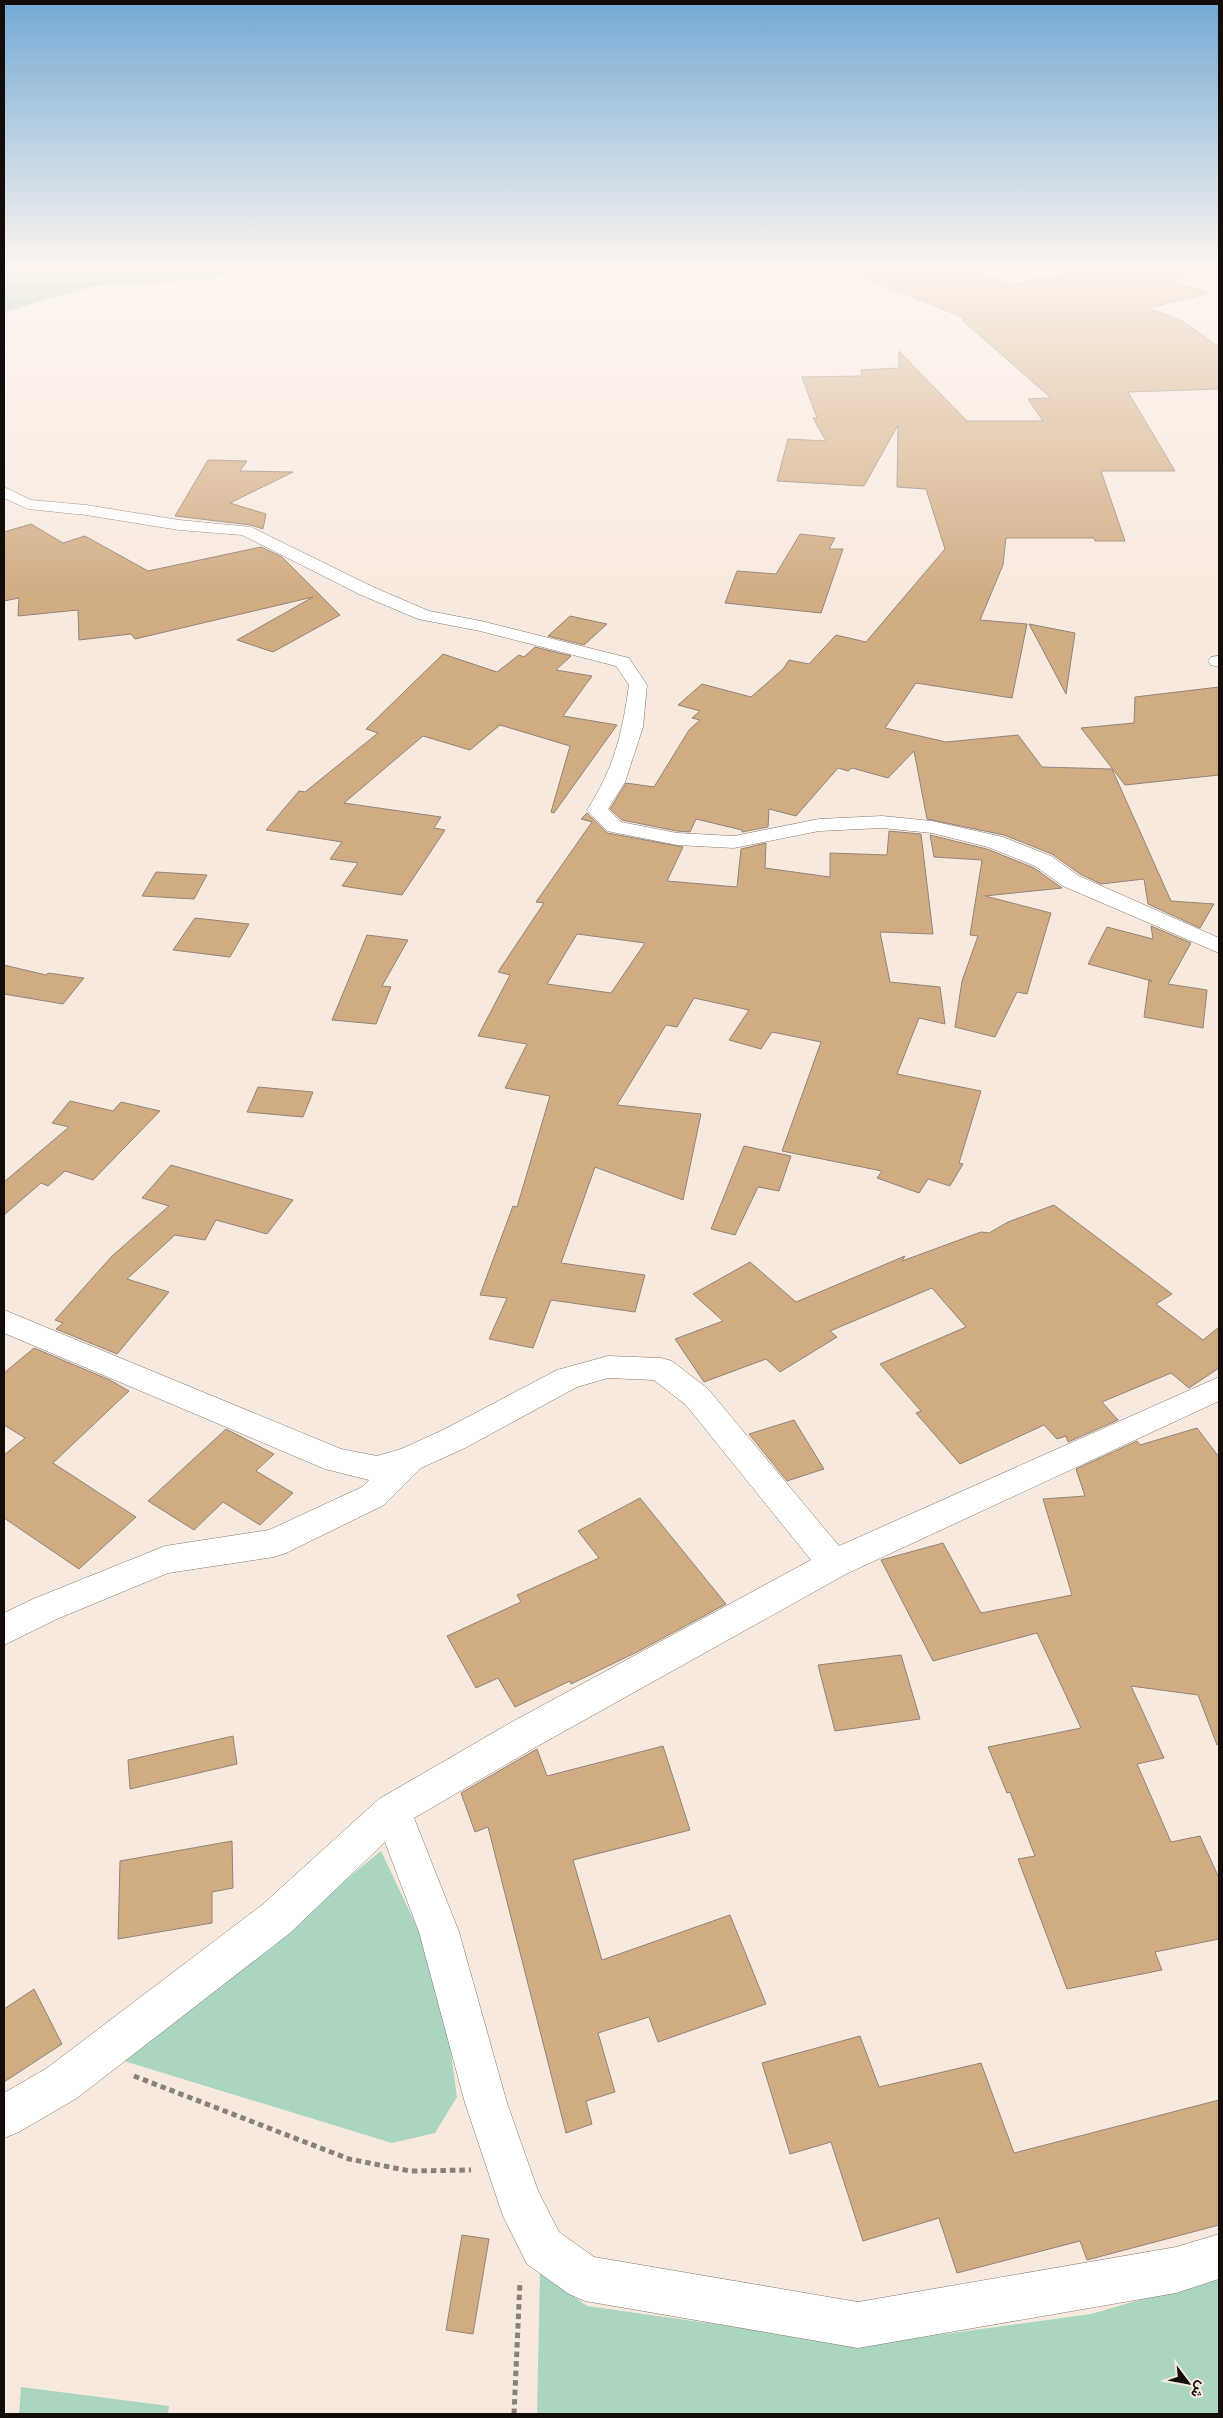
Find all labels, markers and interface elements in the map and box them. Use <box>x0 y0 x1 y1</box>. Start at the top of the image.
north arrow <box>1163 2358 1213 2408</box>
text: ش <box>1186 2377 1212 2402</box>

